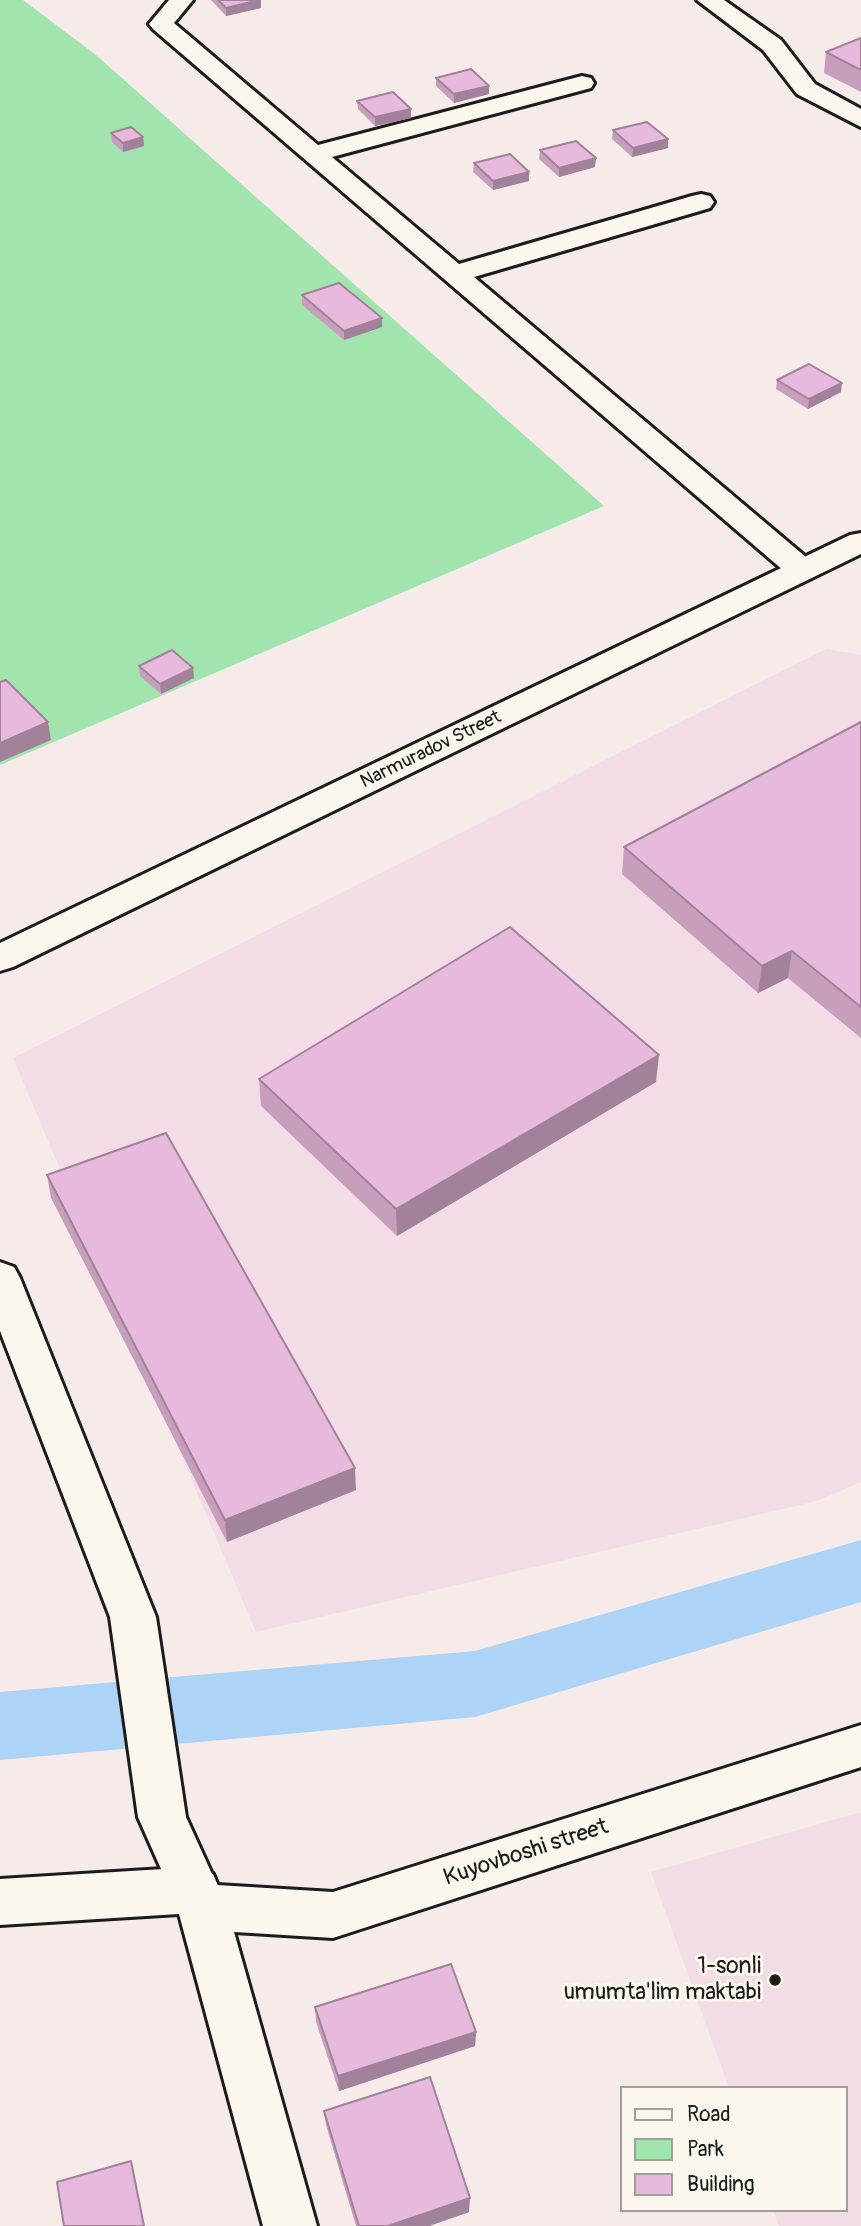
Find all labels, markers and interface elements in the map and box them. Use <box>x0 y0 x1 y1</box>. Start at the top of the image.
street label: Narmuradov Street <box>357 706 505 794</box>
street label: Kuyovboshi street <box>440 1813 612 1893</box>
place label: 1-sonli umumta'lim maktabi <box>563 1953 761 2007</box>
marker: 1-sonli umumta'lim maktabi <box>767 1972 783 1988</box>
legend <box>620 2086 847 2212</box>
text: Road <box>687 2101 731 2128</box>
text: Park <box>687 2136 724 2163</box>
text: Building <box>687 2171 754 2198</box>

